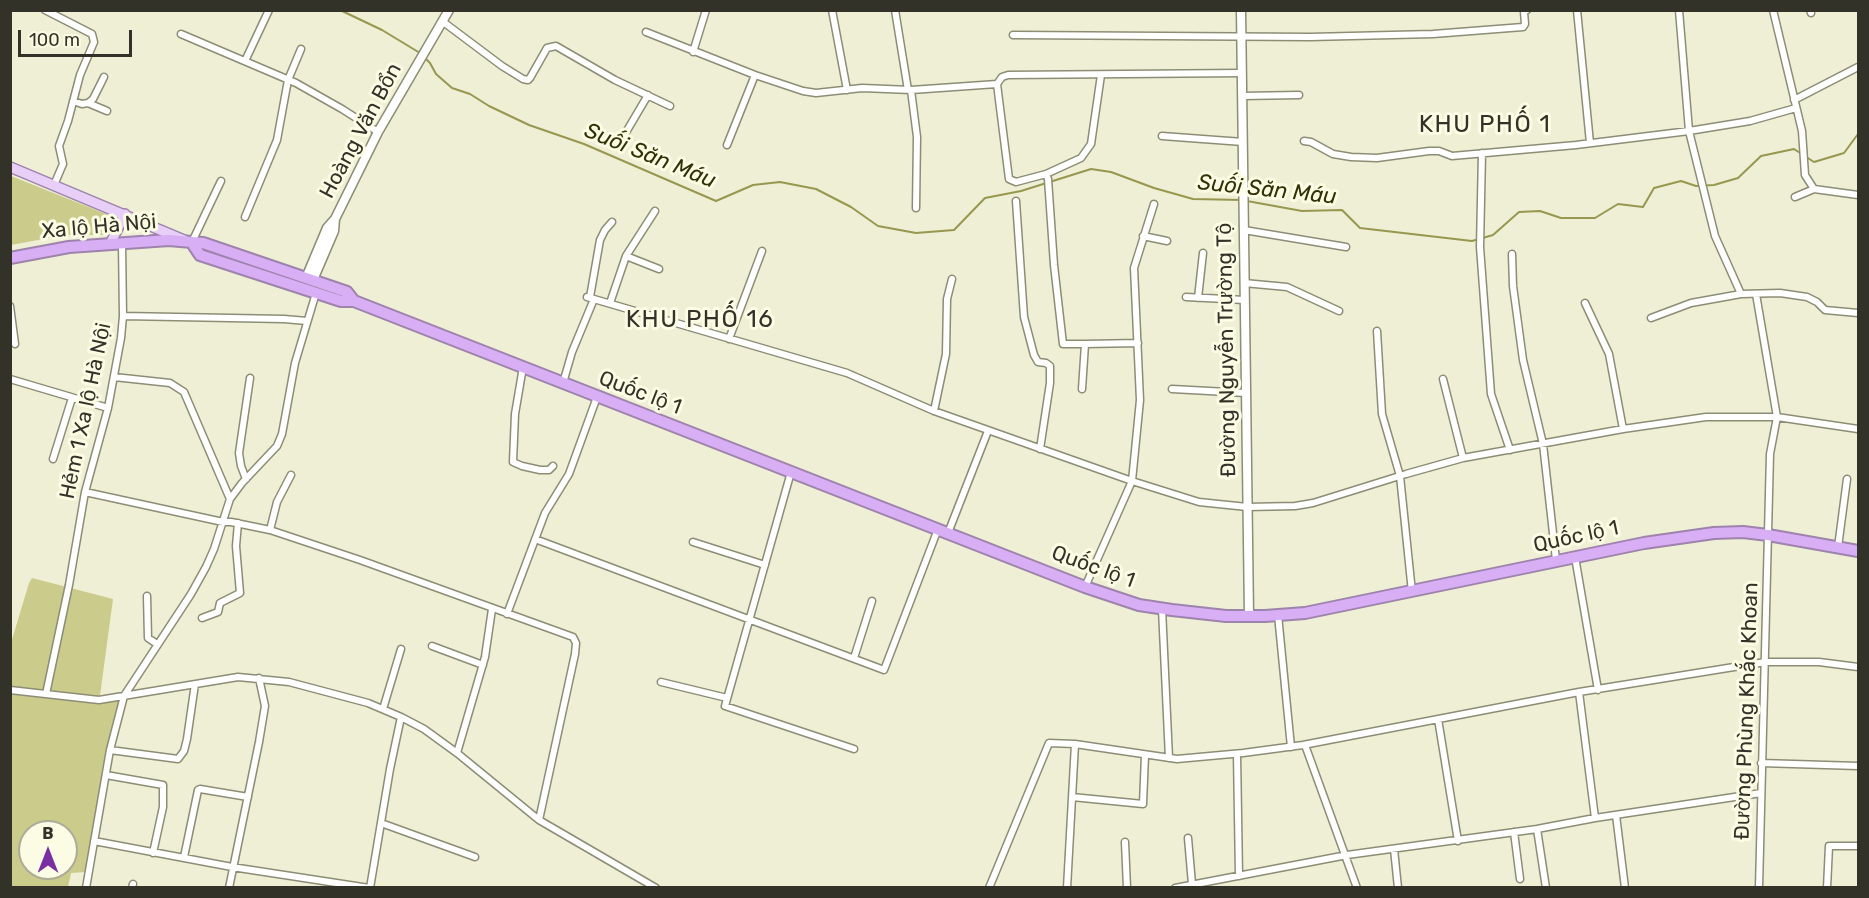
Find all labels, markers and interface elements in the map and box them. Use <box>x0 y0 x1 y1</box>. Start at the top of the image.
scale bar <box>21 18 135 56</box>
text: 100 m <box>29 29 80 51</box>
street label: Hoàng Văn Bổn <box>315 59 407 203</box>
district label: KHU PHỐ 1 <box>1419 111 1551 139</box>
water label: Suối Săn Máu <box>580 118 720 194</box>
water label: Suối Săn Máu <box>1196 170 1338 210</box>
street label: Xa lộ Hà Nội <box>41 209 157 245</box>
street label: Đường Nguyễn Trường Tộ <box>1212 223 1242 477</box>
district label: KHU PHỐ 16 <box>626 306 774 334</box>
street label: Hẻm 1 Xa lộ Hà Nội <box>55 321 117 501</box>
street label: Quốc lộ 1 <box>595 366 685 420</box>
street label: Quốc lộ 1 <box>1531 516 1621 558</box>
street label: Quốc lộ 1 <box>1048 540 1138 594</box>
street label: Đường Phùng Khắc Khoan <box>1730 582 1764 840</box>
north arrow <box>18 820 78 880</box>
text: B <box>42 824 54 843</box>

